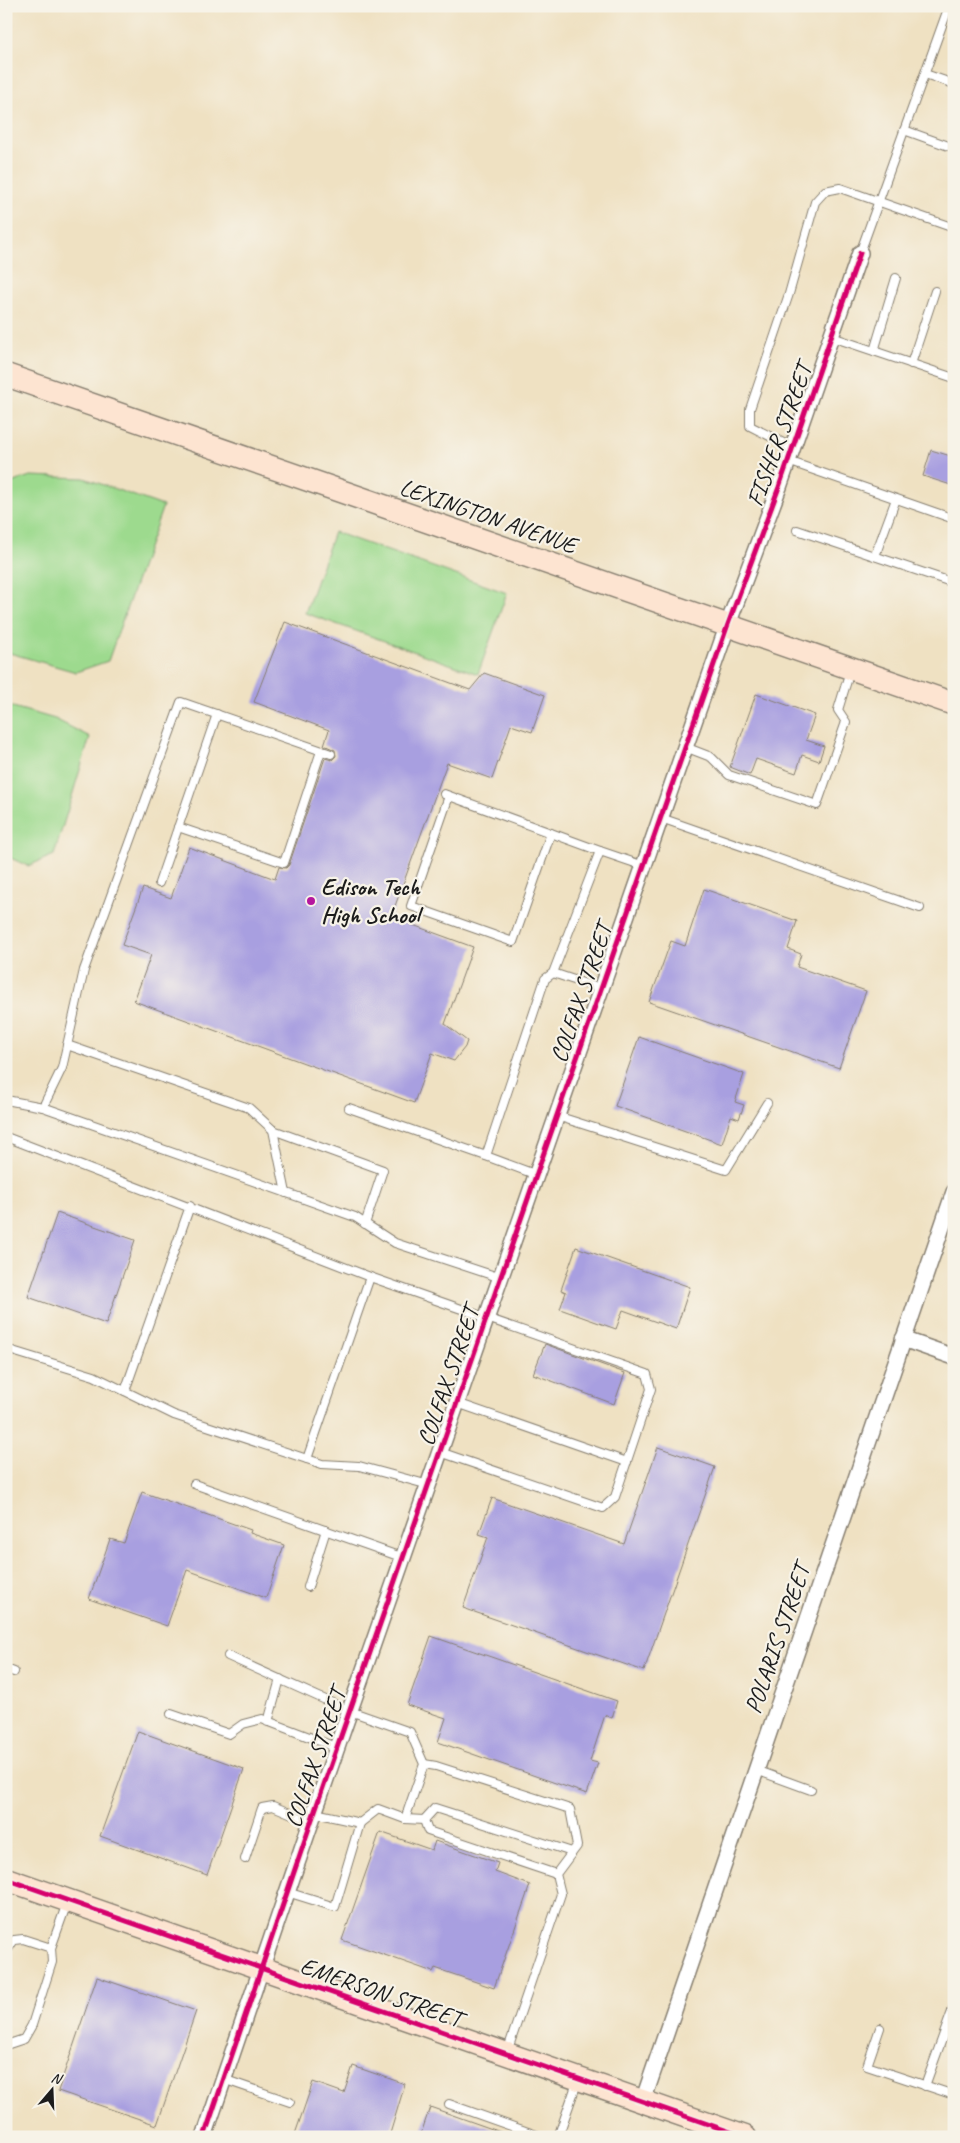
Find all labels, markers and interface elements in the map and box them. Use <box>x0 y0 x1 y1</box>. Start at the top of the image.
street label: FISHER STREET <box>739 354 821 510</box>
street label: LEXINGTON AVENUE <box>396 472 583 561</box>
place label: Edison Tech High School <box>321 872 424 930</box>
marker: Edison Tech High School <box>305 895 317 907</box>
street label: COLFAX STREET <box>543 914 621 1066</box>
street label: COLFAX STREET <box>410 1297 488 1449</box>
street label: POLARIS STREET <box>738 1555 818 1717</box>
street label: COLFAX STREET <box>277 1679 355 1831</box>
street label: EMERSON STREET <box>296 1950 471 2036</box>
north arrow <box>28 2066 78 2116</box>
text: N <box>49 2069 65 2088</box>

